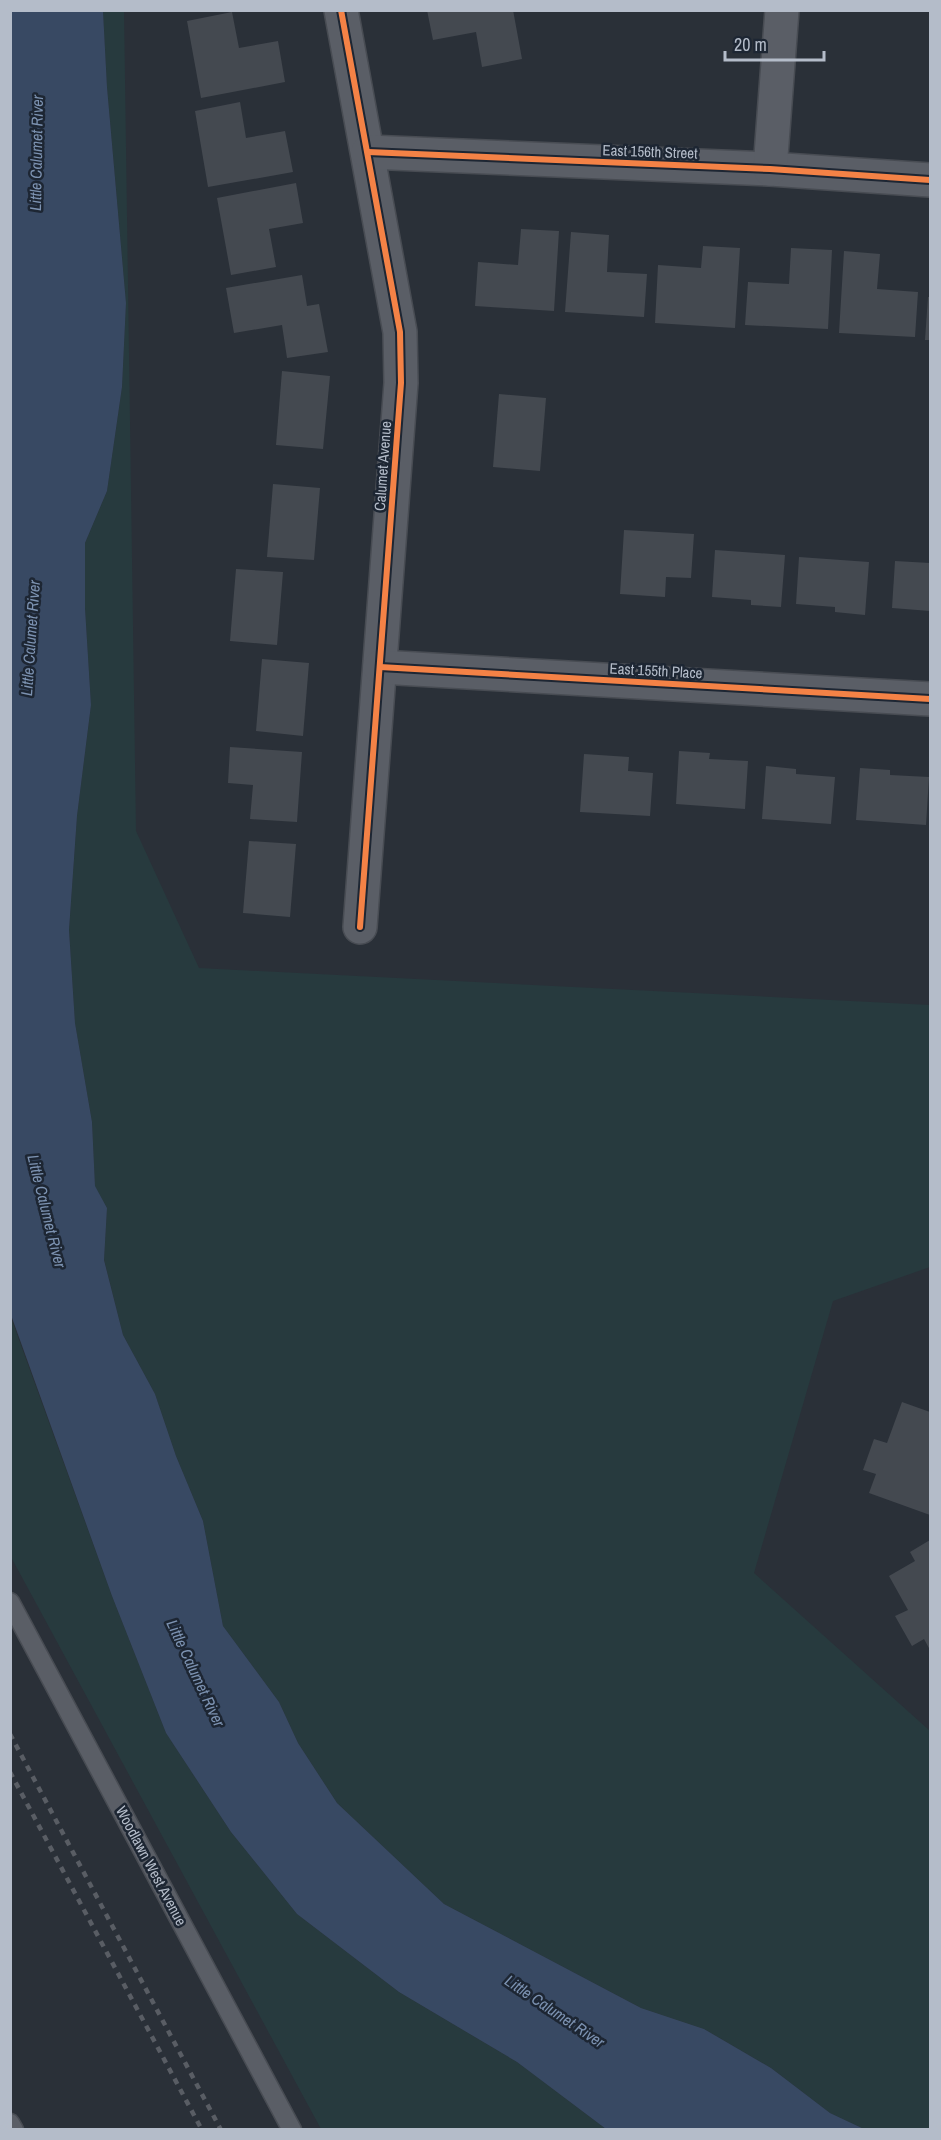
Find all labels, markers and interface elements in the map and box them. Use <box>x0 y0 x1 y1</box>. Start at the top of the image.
scale bar <box>725 24 824 62</box>
text: 20 m <box>734 32 767 57</box>
water label: Little Calumet River <box>24 94 48 211</box>
street label: East 156th Street <box>602 139 698 164</box>
street label: Calumet Avenue <box>369 420 396 512</box>
water label: Little Calumet River <box>15 579 45 697</box>
street label: East 155th Place <box>609 658 703 683</box>
water label: Little Calumet River <box>22 1152 72 1271</box>
water label: Little Calumet River <box>162 1616 231 1731</box>
street label: Woodlawn West Avenue <box>111 1802 192 1929</box>
water label: Little Calumet River <box>501 1969 610 2053</box>

